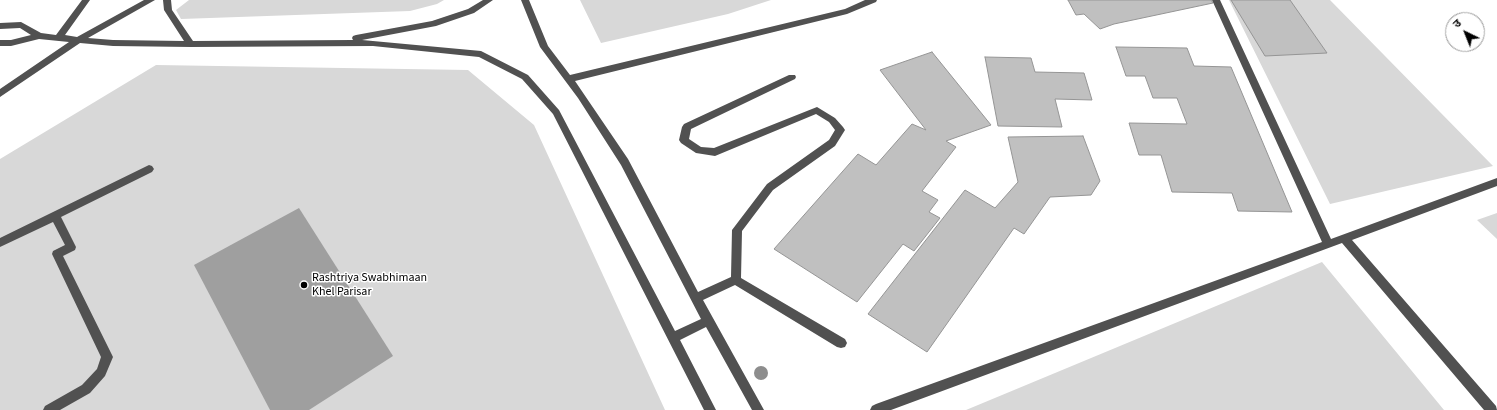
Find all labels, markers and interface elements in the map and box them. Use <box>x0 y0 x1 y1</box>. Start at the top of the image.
north arrow <box>1445 12 1485 52</box>
text: उ <box>1450 16 1465 31</box>
place label: Rashtriya Swabhimaan Khel Parisar <box>312 271 427 299</box>
marker: Rashtriya Swabhimaan Khel Parisar <box>299 280 309 290</box>

